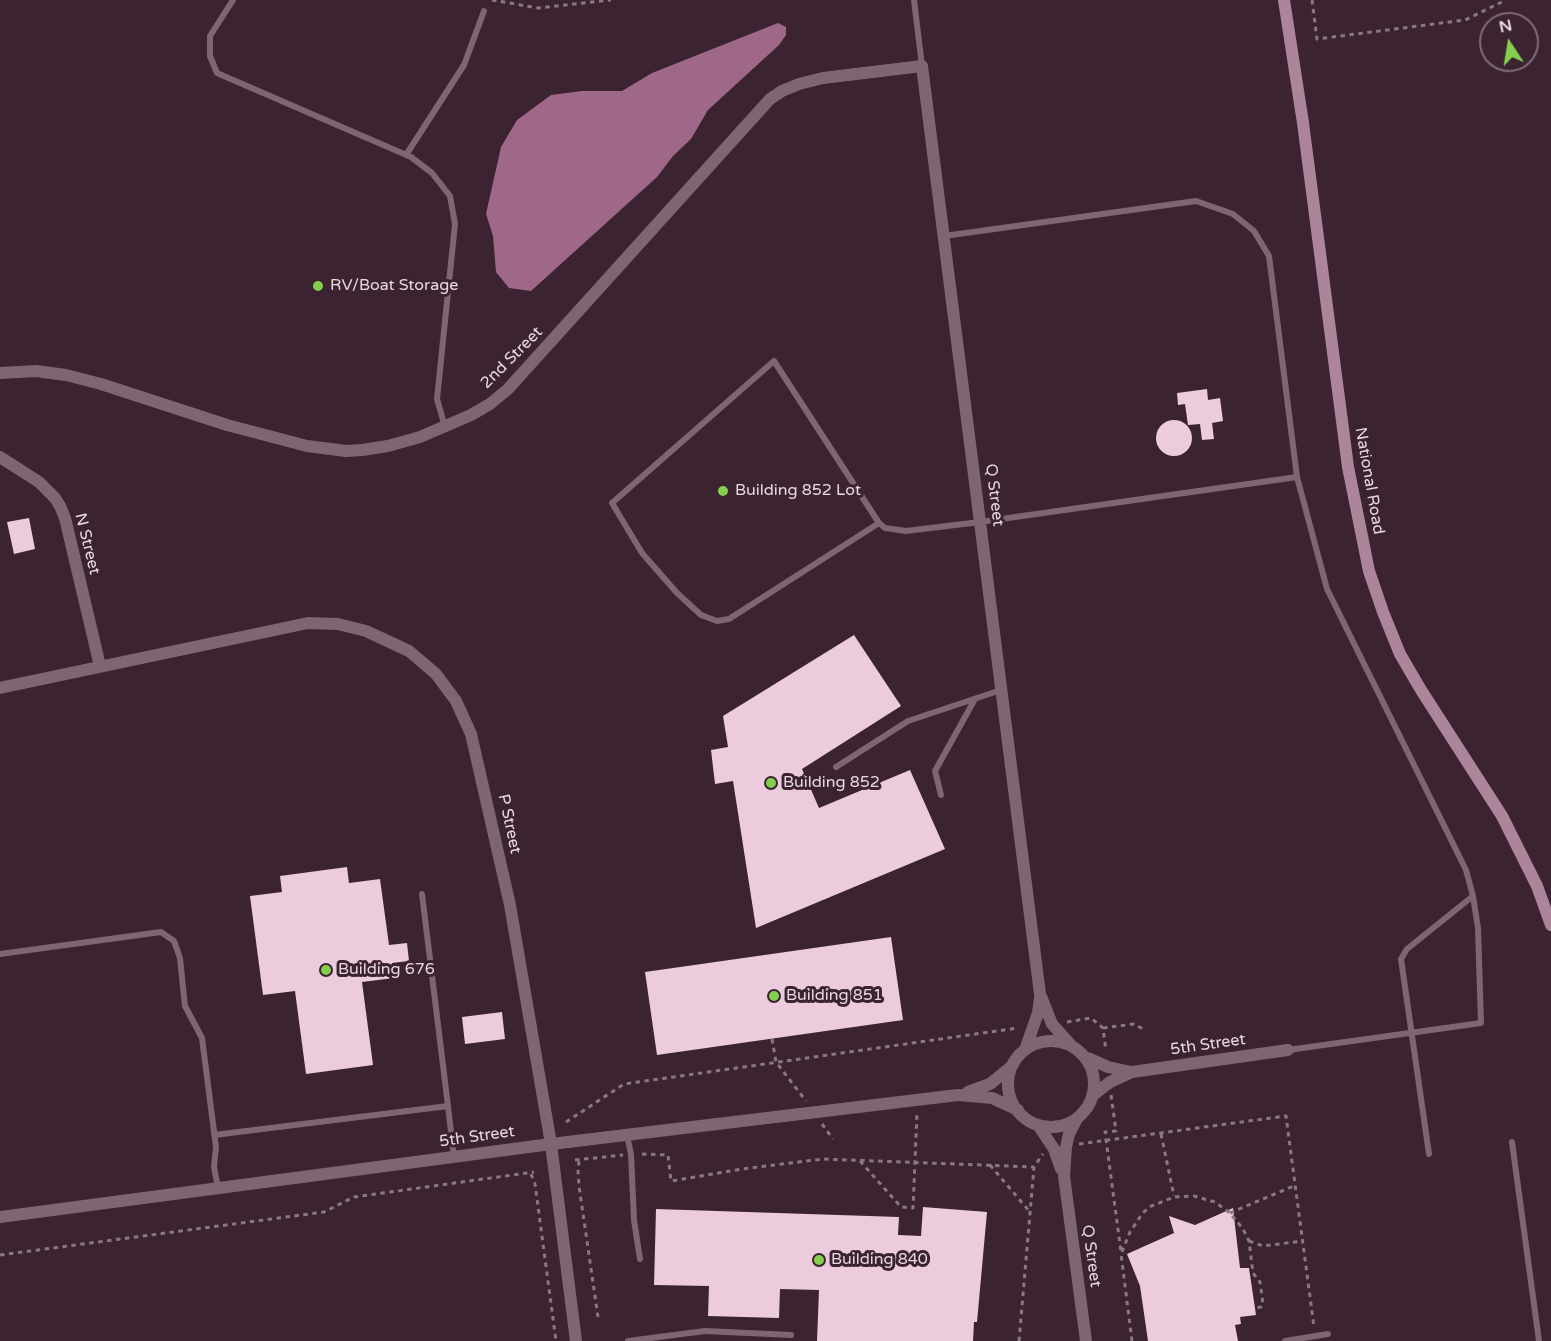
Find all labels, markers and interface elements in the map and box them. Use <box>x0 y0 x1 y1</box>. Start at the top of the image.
north arrow <box>1479 12 1539 72</box>
text: N <box>1497 15 1514 37</box>
place label: RV/Boat Storage <box>330 276 458 296</box>
marker: RV/Boat Storage <box>311 279 325 293</box>
street label: 2nd Street <box>477 323 547 393</box>
street label: National Road <box>1350 426 1388 536</box>
street label: Q Street <box>981 463 1007 527</box>
place label: Building 852 Lot <box>735 481 861 501</box>
marker: Building 852 Lot <box>716 484 730 498</box>
street label: N Street <box>70 511 104 577</box>
place label: Building 852 <box>783 773 880 793</box>
marker: Building 852 <box>764 776 778 790</box>
street label: P Street <box>493 792 525 856</box>
place label: Building 676 <box>338 960 435 980</box>
marker: Building 676 <box>319 963 333 977</box>
place label: Building 851 <box>786 986 883 1006</box>
marker: Building 851 <box>767 989 781 1003</box>
street label: 5th Street <box>1169 1030 1247 1060</box>
street label: 5th Street <box>438 1122 516 1152</box>
street label: Q Street <box>1077 1224 1105 1288</box>
place label: Building 840 <box>831 1250 928 1270</box>
marker: Building 840 <box>812 1253 826 1267</box>

